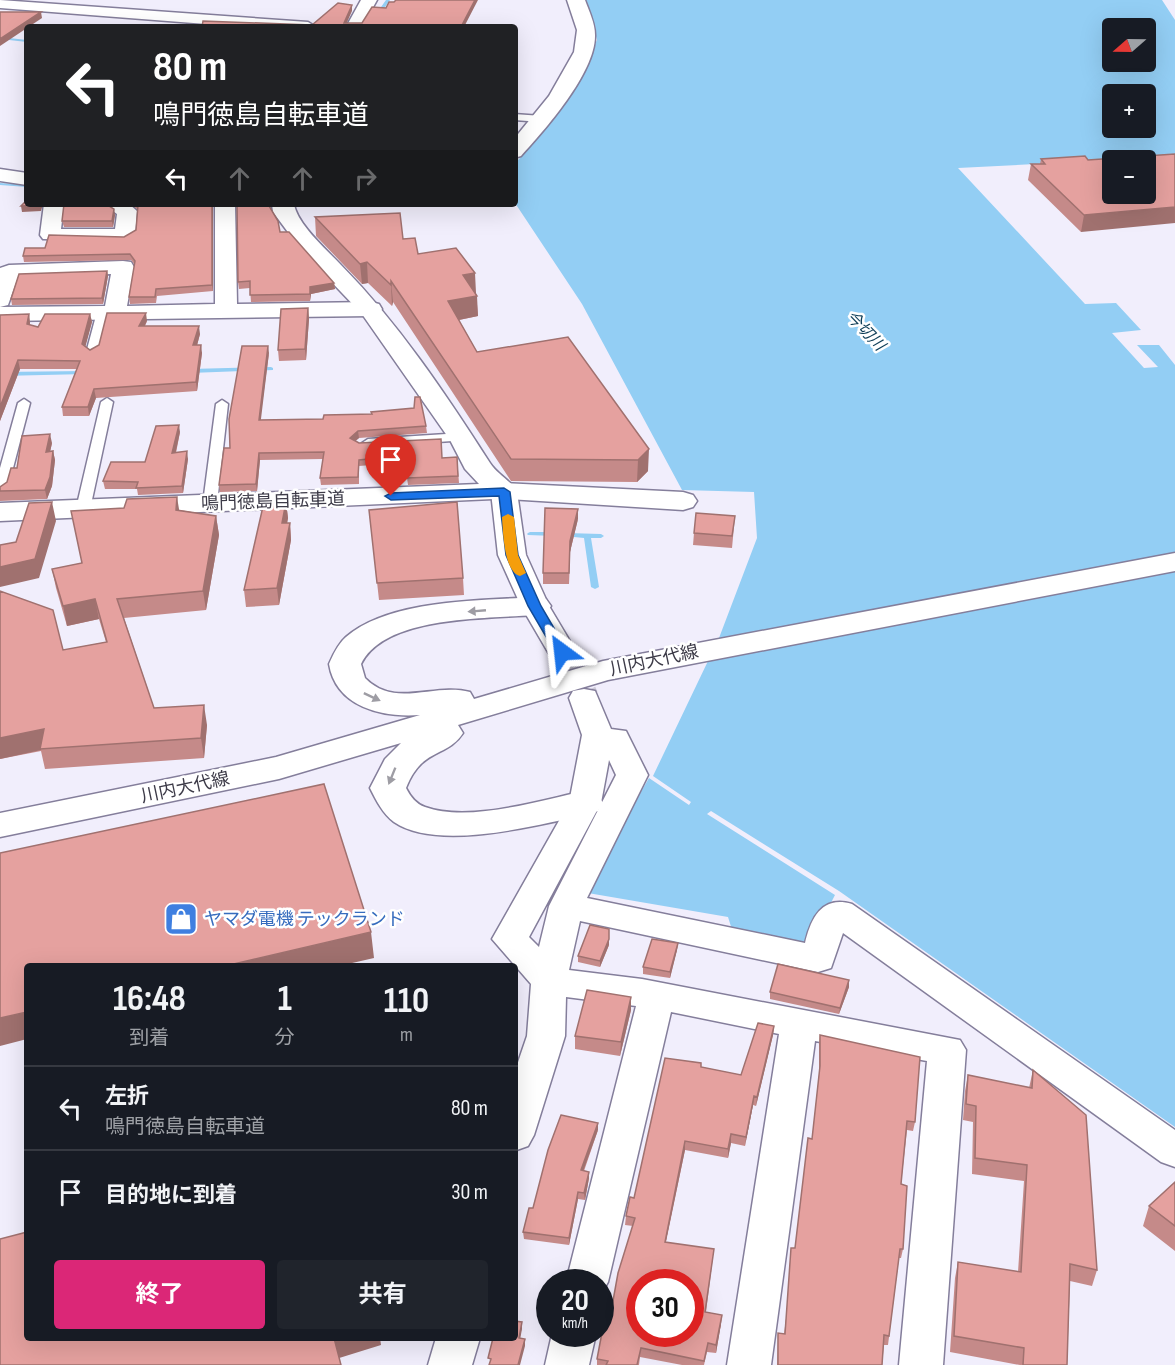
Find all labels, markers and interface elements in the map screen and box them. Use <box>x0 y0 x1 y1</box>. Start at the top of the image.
north arrow <box>1102 18 1156 72</box>
map controls <box>1102 18 1156 204</box>
text: 80 m <box>153 42 227 93</box>
icon: left <box>54 48 132 126</box>
button: + <box>1102 84 1156 138</box>
text: 鳴門徳島自転車道 <box>153 100 369 132</box>
button: − <box>1102 150 1156 204</box>
icon: left <box>160 162 193 195</box>
icon: ahead <box>223 162 256 195</box>
icon: ahead <box>286 162 319 195</box>
icon: right <box>349 162 382 195</box>
water label: 今切川 <box>841 307 890 356</box>
pin <box>365 434 416 496</box>
icon: arrive <box>374 443 407 476</box>
street label: 鳴門徳島自転車道 <box>201 488 345 515</box>
one-way arrow <box>467 606 486 616</box>
position arrow <box>530 620 594 684</box>
street label: 川内大代線 <box>608 641 700 680</box>
one-way arrow <box>363 691 381 701</box>
one-way arrow <box>387 767 397 785</box>
street label: 川内大代線 <box>139 768 231 807</box>
shop icon: ヤマダ電機 テックランド <box>163 901 199 937</box>
place label: ヤマダ電機 テックランド <box>204 909 405 930</box>
text: 16:48 <box>113 978 186 1021</box>
text: 1 <box>278 978 292 1021</box>
text: 110 <box>384 980 429 1023</box>
text: m <box>400 1023 413 1047</box>
text: 到着 <box>129 1026 169 1050</box>
text: 分 <box>275 1026 295 1050</box>
text: 左折 <box>105 1083 149 1110</box>
icon: left <box>54 1092 87 1125</box>
text: 80 m <box>451 1095 488 1122</box>
text: 鳴門徳島自転車道 <box>105 1115 265 1139</box>
icon: arrive <box>54 1176 87 1209</box>
text: 30 m <box>451 1179 488 1206</box>
text: 目的地に到着 <box>105 1182 237 1209</box>
button: 終了 <box>54 1260 265 1329</box>
button: 共有 <box>277 1260 488 1329</box>
speed limit sign: 30 <box>626 1269 704 1347</box>
text: 20 <box>561 1283 589 1319</box>
text: km/h <box>562 1314 588 1333</box>

